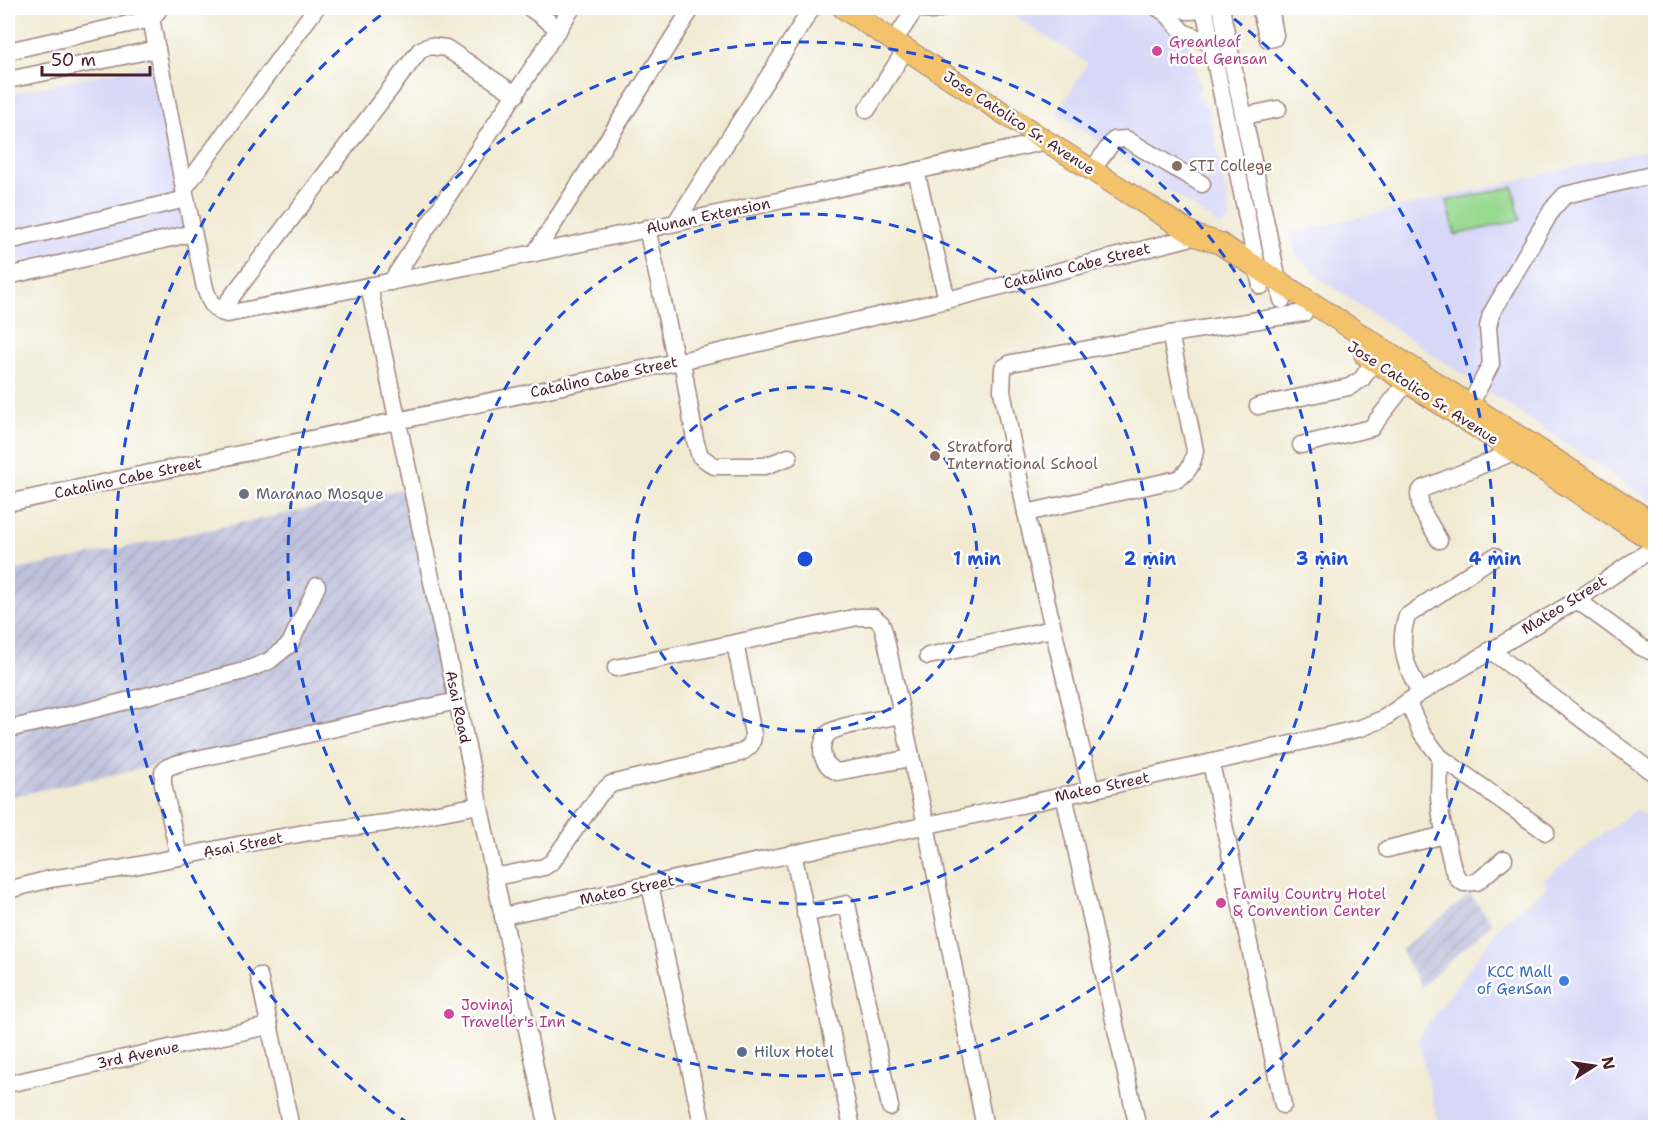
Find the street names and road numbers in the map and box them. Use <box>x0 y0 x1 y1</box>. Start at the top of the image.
street label: Jose Catolico Sr. Avenue <box>940 67 1098 179</box>
street label: Alunan Extension <box>644 193 772 239</box>
street label: Catalino Cabe Street <box>1002 238 1152 294</box>
street label: Jose Catolico Sr. Avenue <box>1344 337 1502 449</box>
street label: Catalino Cabe Street <box>528 352 680 402</box>
street label: Catalino Cabe Street <box>52 453 204 503</box>
street label: Mateo Street <box>1518 571 1610 639</box>
street label: Asai Road <box>440 669 476 746</box>
street label: Mateo Street <box>1053 767 1151 807</box>
street label: Asai Street <box>201 827 285 863</box>
street label: Mateo Street <box>578 870 676 910</box>
street label: 3rd Avenue <box>95 1036 181 1074</box>

